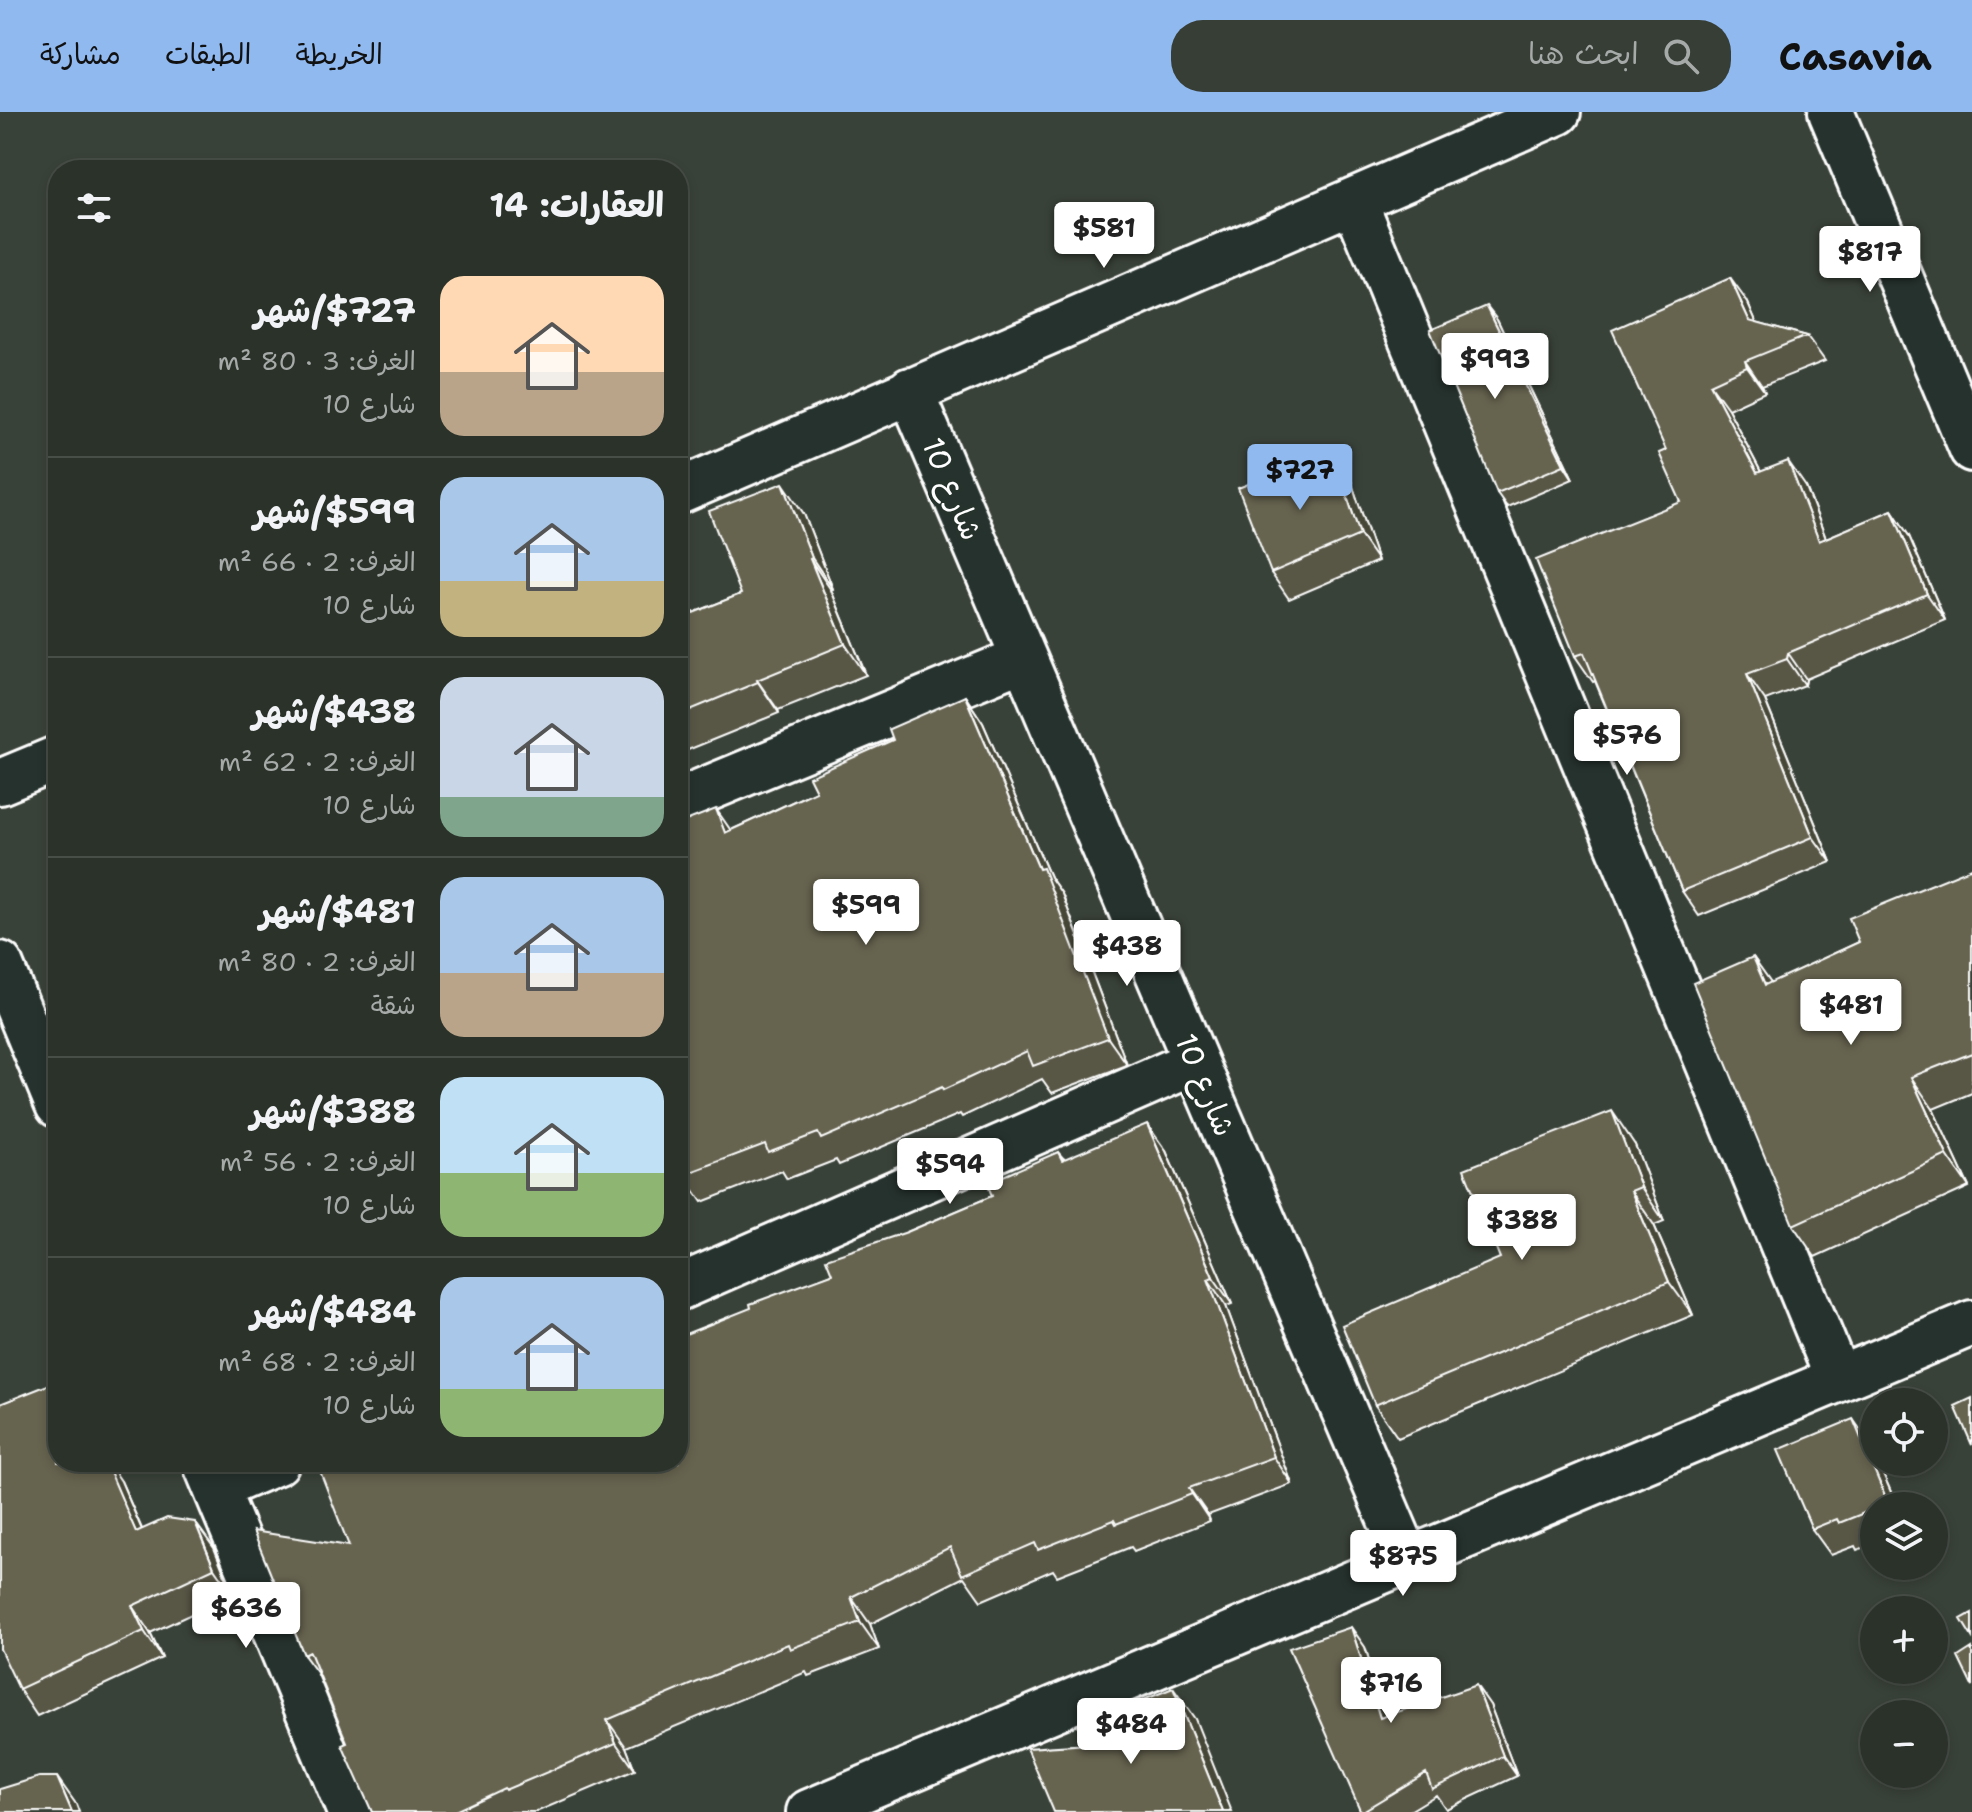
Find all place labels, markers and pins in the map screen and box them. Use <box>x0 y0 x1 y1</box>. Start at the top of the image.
pin: $581 <box>1057 202 1151 270</box>
pin: $817 <box>1823 226 1917 294</box>
pin: $993 <box>1448 333 1542 401</box>
pin: $727 <box>1253 444 1347 512</box>
pin: $576 <box>1580 709 1674 777</box>
pin: $599 <box>819 879 913 947</box>
pin: $438 <box>1080 920 1174 988</box>
pin: $481 <box>1804 979 1898 1047</box>
pin: $594 <box>903 1138 997 1206</box>
pin: $388 <box>1475 1194 1569 1262</box>
pin: $875 <box>1356 1530 1450 1598</box>
pin: $636 <box>199 1582 293 1650</box>
pin: $716 <box>1344 1657 1438 1725</box>
pin: $484 <box>1084 1698 1178 1766</box>

